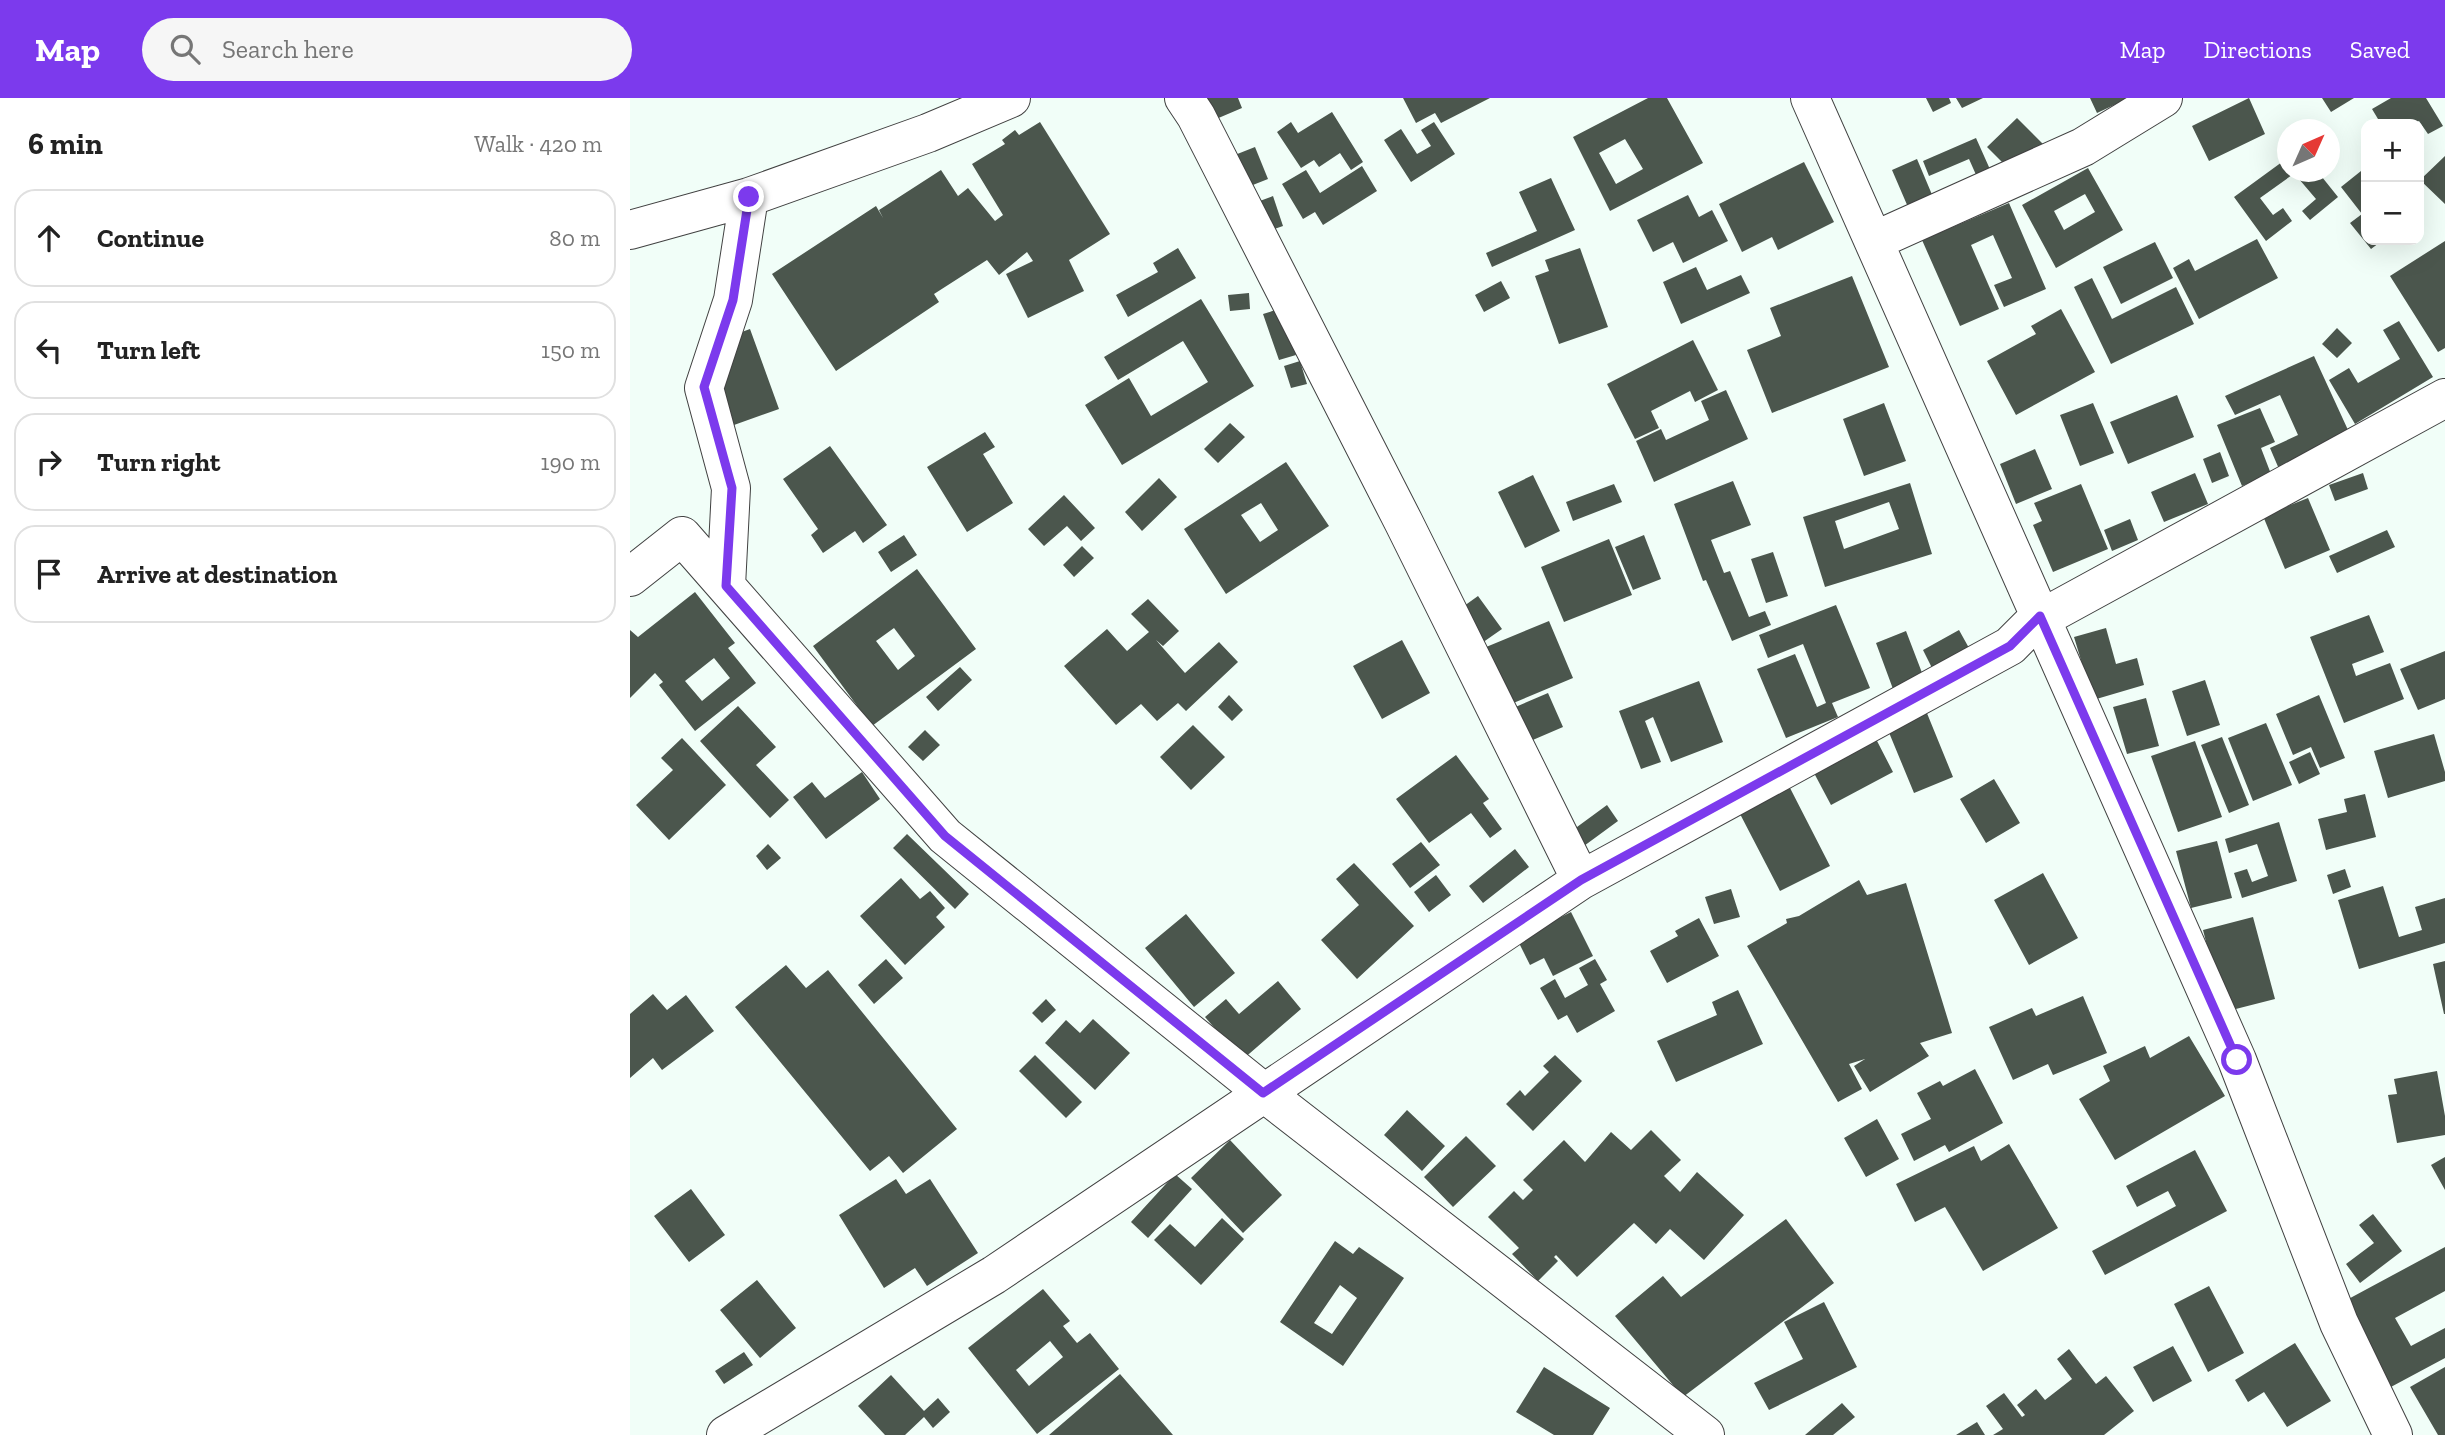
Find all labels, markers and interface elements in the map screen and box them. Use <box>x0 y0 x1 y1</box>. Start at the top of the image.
search box <box>142 18 632 81</box>
text: Map <box>35 30 100 69</box>
icon: search <box>166 30 204 68</box>
text: Search here <box>222 33 354 65</box>
text: Map <box>2120 35 2166 64</box>
text: Directions <box>2204 35 2312 64</box>
text: Saved <box>2350 35 2410 64</box>
north arrow <box>2277 119 2340 182</box>
map controls <box>2361 119 2424 245</box>
button: + <box>2361 119 2424 182</box>
text: 6 min <box>28 126 103 162</box>
text: Walk · 420 m <box>474 130 602 158</box>
route end <box>733 181 764 212</box>
button: − <box>2361 182 2424 245</box>
icon: ahead <box>30 219 68 257</box>
text: Continue <box>97 222 204 254</box>
text: 80 m <box>549 224 600 252</box>
icon: left <box>30 331 68 369</box>
text: Turn left <box>97 334 200 366</box>
text: 150 m <box>541 336 600 364</box>
icon: right <box>30 443 68 481</box>
text: Turn right <box>97 446 220 478</box>
text: 190 m <box>541 448 600 476</box>
icon: arrive <box>30 555 68 593</box>
text: Arrive at destination <box>97 558 337 590</box>
route start <box>2221 1044 2252 1075</box>

